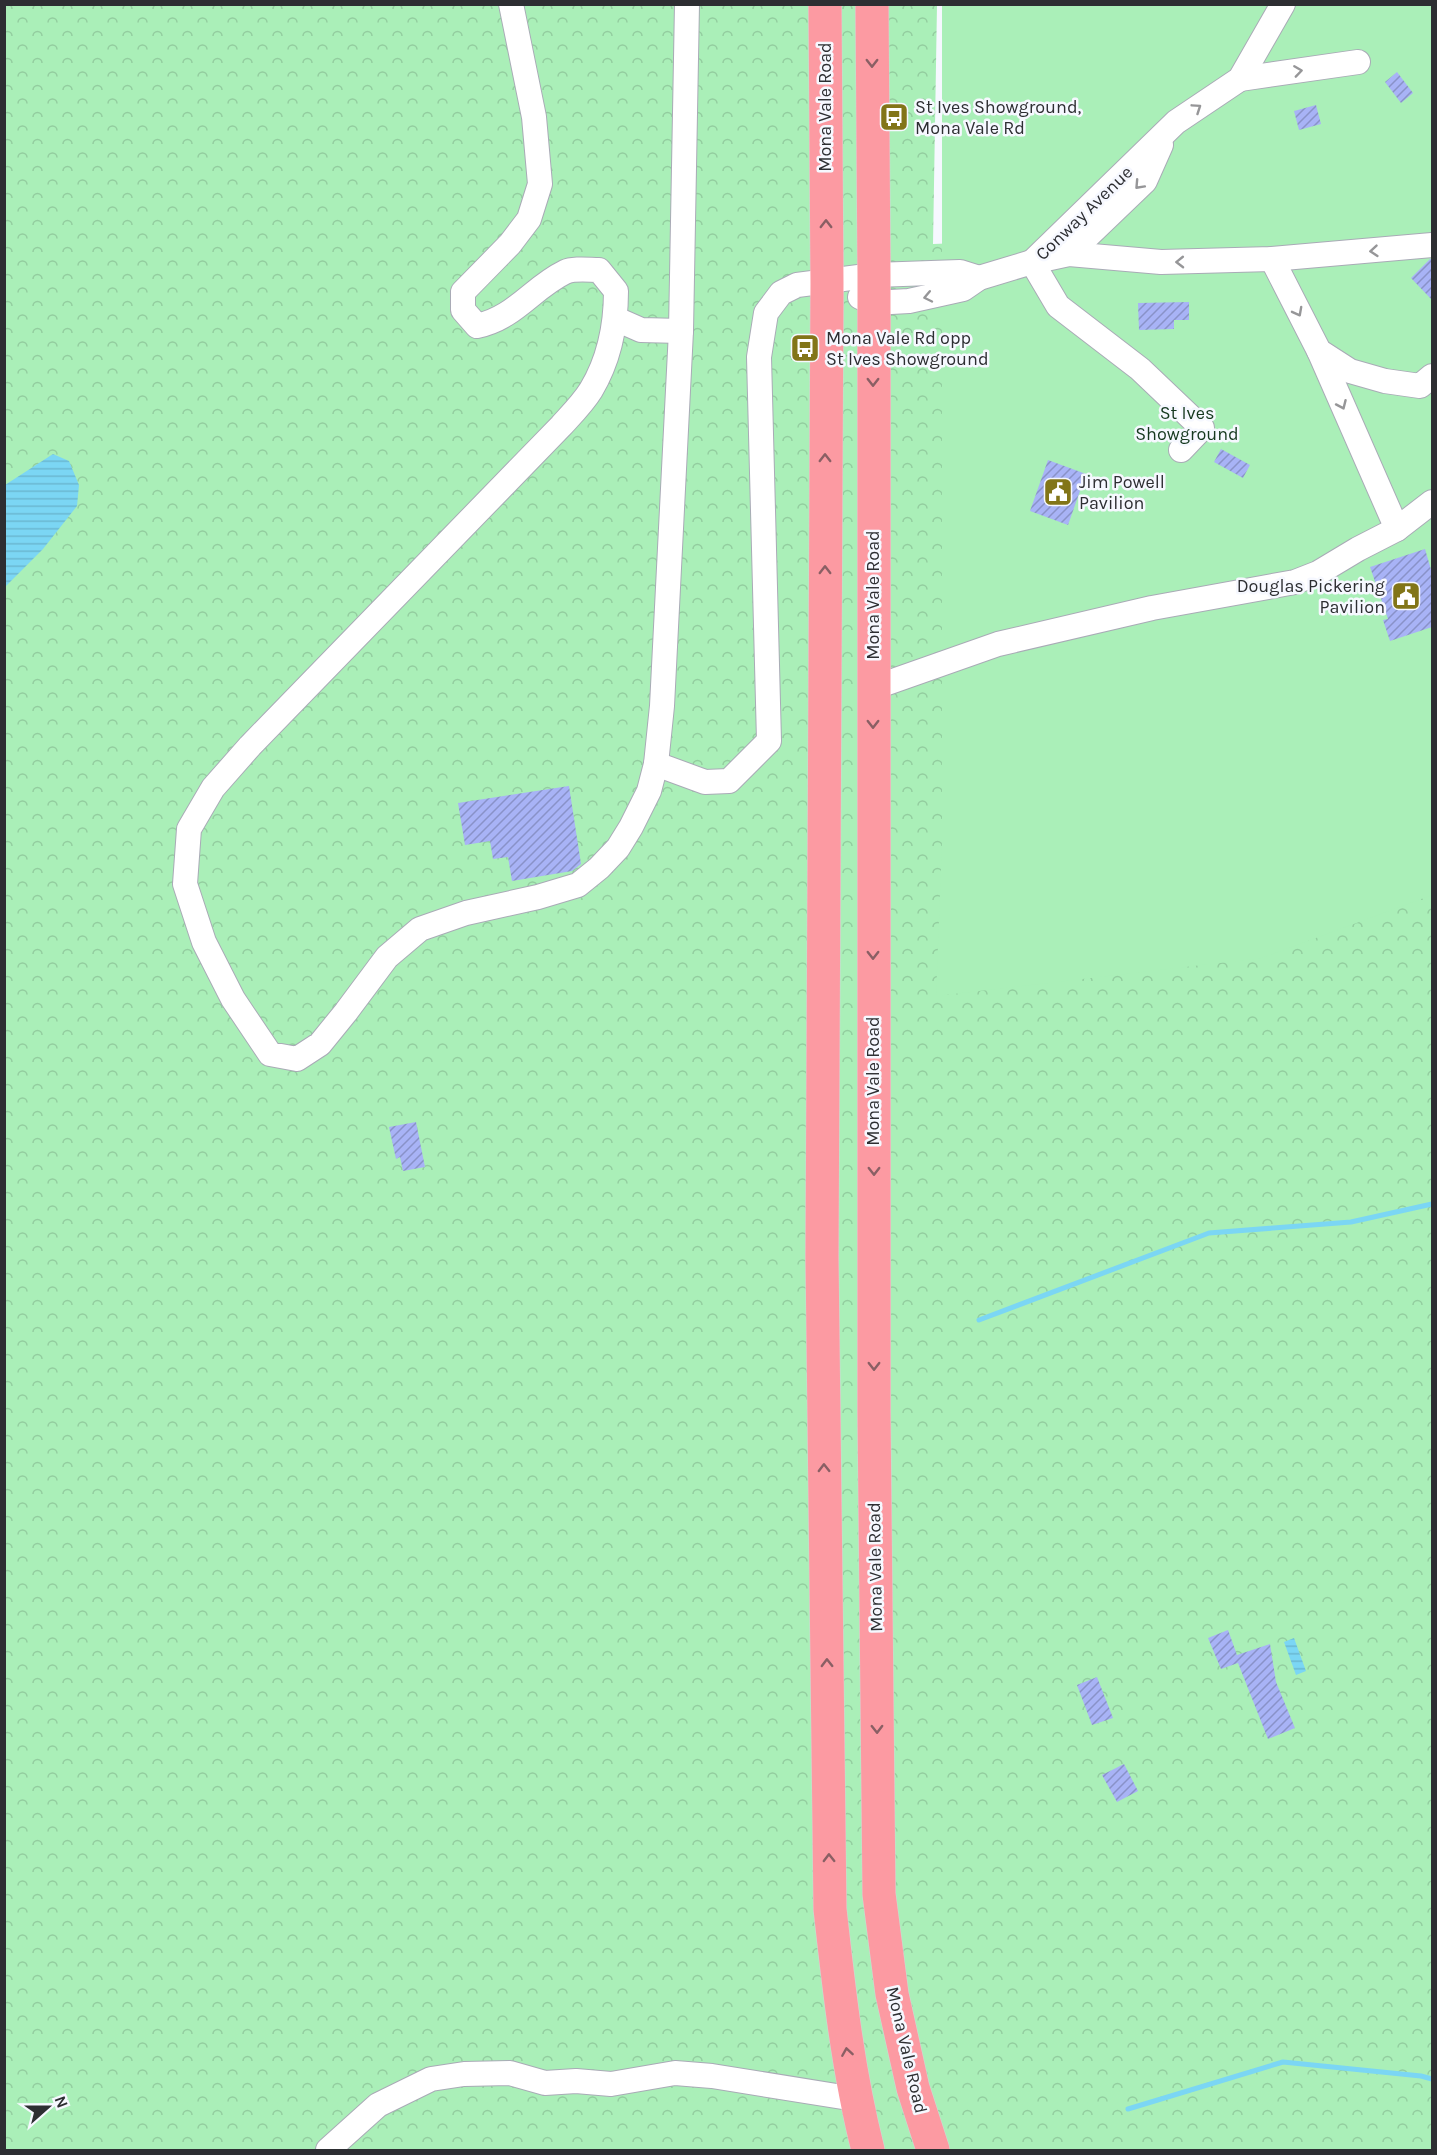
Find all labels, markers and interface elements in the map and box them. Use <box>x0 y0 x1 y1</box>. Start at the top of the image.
street label: Mona Vale Road <box>814 42 836 172</box>
one-way arrow <box>866 58 878 67</box>
one-way arrow <box>1293 65 1303 77</box>
place label: St Ives Showground, Mona Vale Rd <box>915 96 1082 139</box>
bus stop icon: St Ives Showground, Mona Vale Rd <box>878 101 910 133</box>
one-way arrow <box>1190 104 1201 115</box>
street label: Conway Avenue <box>1031 161 1137 265</box>
one-way arrow <box>1135 179 1146 189</box>
one-way arrow <box>820 220 832 229</box>
one-way arrow <box>1370 244 1379 257</box>
one-way arrow <box>1175 255 1184 268</box>
one-way arrow <box>923 289 933 302</box>
one-way arrow <box>1291 305 1302 316</box>
place label: Mona Vale Rd opp St Ives Showground <box>826 327 989 370</box>
bus stop icon: Mona Vale Rd opp St Ives Showground <box>789 332 821 364</box>
one-way arrow <box>867 378 879 387</box>
one-way arrow <box>1335 399 1347 410</box>
park label: St Ives Showground <box>1135 402 1239 445</box>
one-way arrow <box>818 454 831 463</box>
place label: Jim Powell Pavilion <box>1079 471 1165 514</box>
public building icon: Jim Powell Pavilion <box>1042 476 1074 508</box>
street label: Mona Vale Road <box>862 530 884 660</box>
one-way arrow <box>819 566 831 575</box>
place label: Douglas Pickering Pavilion <box>1237 575 1385 618</box>
public building icon: Douglas Pickering Pavilion <box>1390 580 1422 612</box>
one-way arrow <box>867 720 879 729</box>
one-way arrow <box>867 950 879 959</box>
street label: Mona Vale Road <box>862 1016 884 1146</box>
one-way arrow <box>868 1166 880 1175</box>
one-way arrow <box>868 1361 880 1370</box>
one-way arrow <box>818 1464 830 1473</box>
street label: Mona Vale Road <box>863 1502 887 1632</box>
one-way arrow <box>821 1659 833 1668</box>
one-way arrow <box>871 1724 883 1733</box>
one-way arrow <box>823 1854 835 1863</box>
street label: Mona Vale Road <box>882 1984 932 2116</box>
one-way arrow <box>842 2048 854 2057</box>
north arrow <box>18 2077 78 2137</box>
text: N <box>51 2093 72 2111</box>

